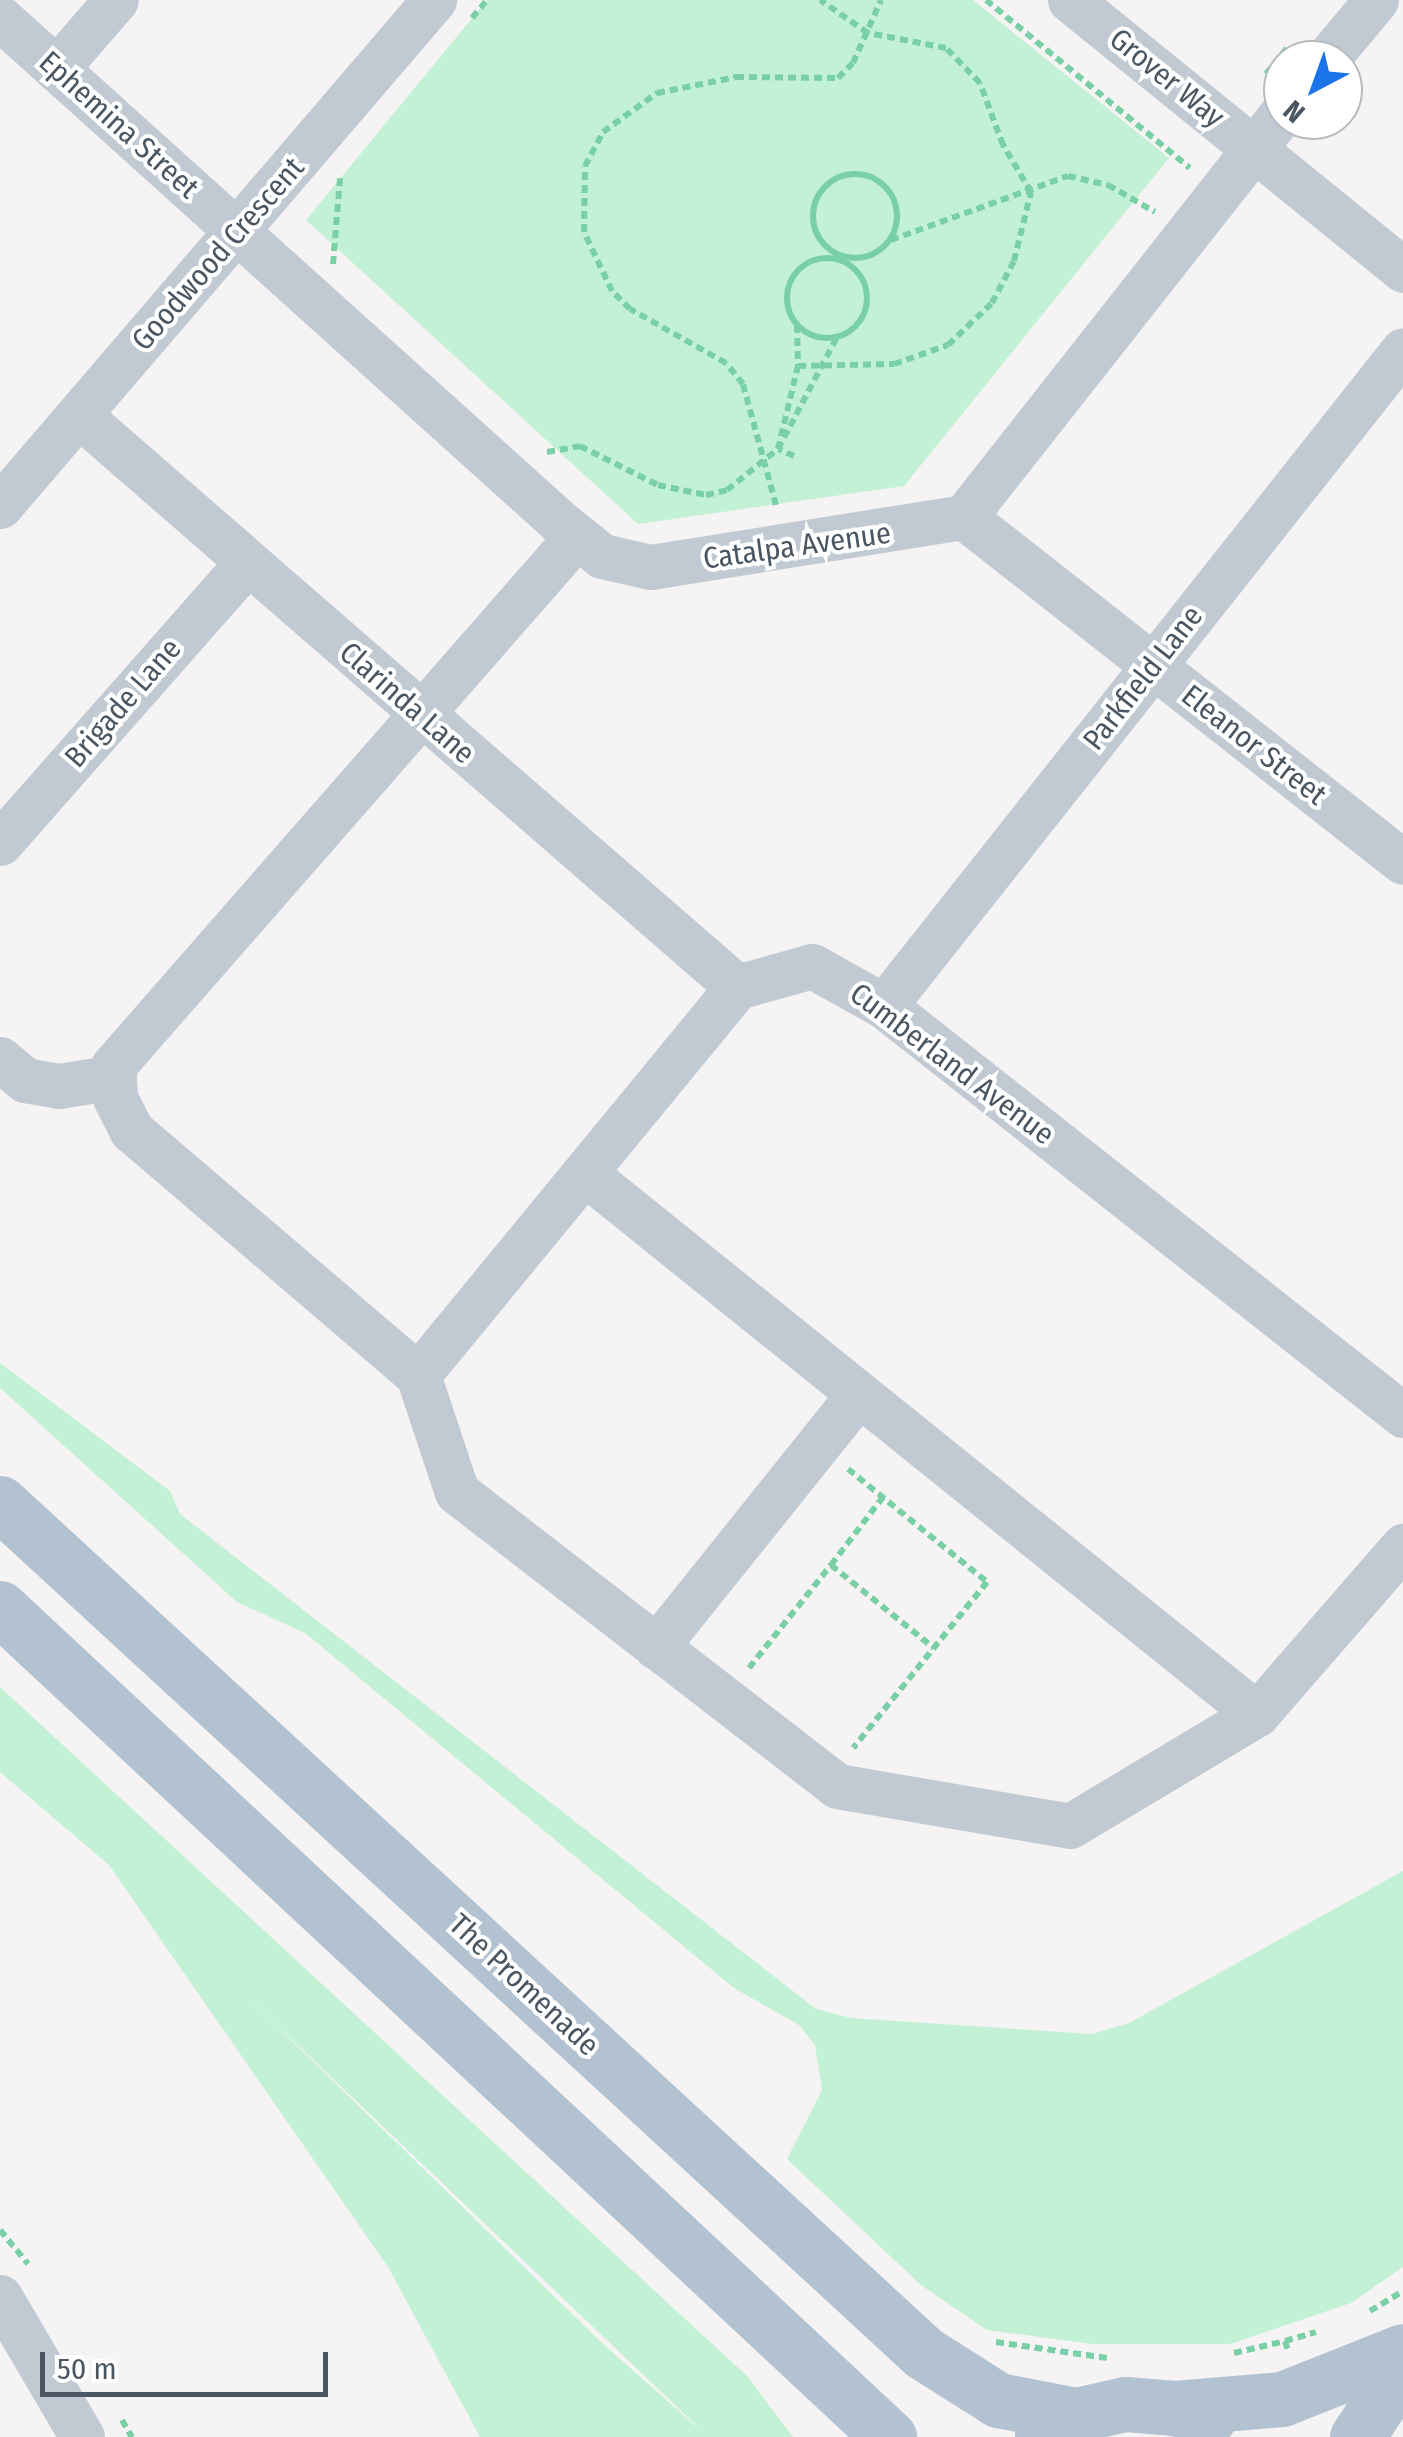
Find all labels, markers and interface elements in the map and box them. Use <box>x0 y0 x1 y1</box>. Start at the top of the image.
street label: Grover Way <box>1102 21 1232 135</box>
north arrow <box>1263 40 1363 140</box>
street label: Ephemina Street <box>32 44 206 206</box>
text: N <box>1277 94 1311 129</box>
street label: Goodwood Crescent <box>124 150 312 358</box>
street label: Catalpa Avenue <box>701 515 893 577</box>
street label: Parkfield Lane <box>1076 599 1210 757</box>
street label: Brigade Lane <box>57 631 189 775</box>
street label: Clarinda Lane <box>332 634 482 772</box>
street label: Eleanor Street <box>1174 677 1334 813</box>
street label: Cumberland Avenue <box>843 976 1061 1152</box>
street label: The Promenade <box>442 1907 606 2063</box>
scale bar <box>45 2332 332 2394</box>
text: 50 m <box>57 2351 117 2387</box>

